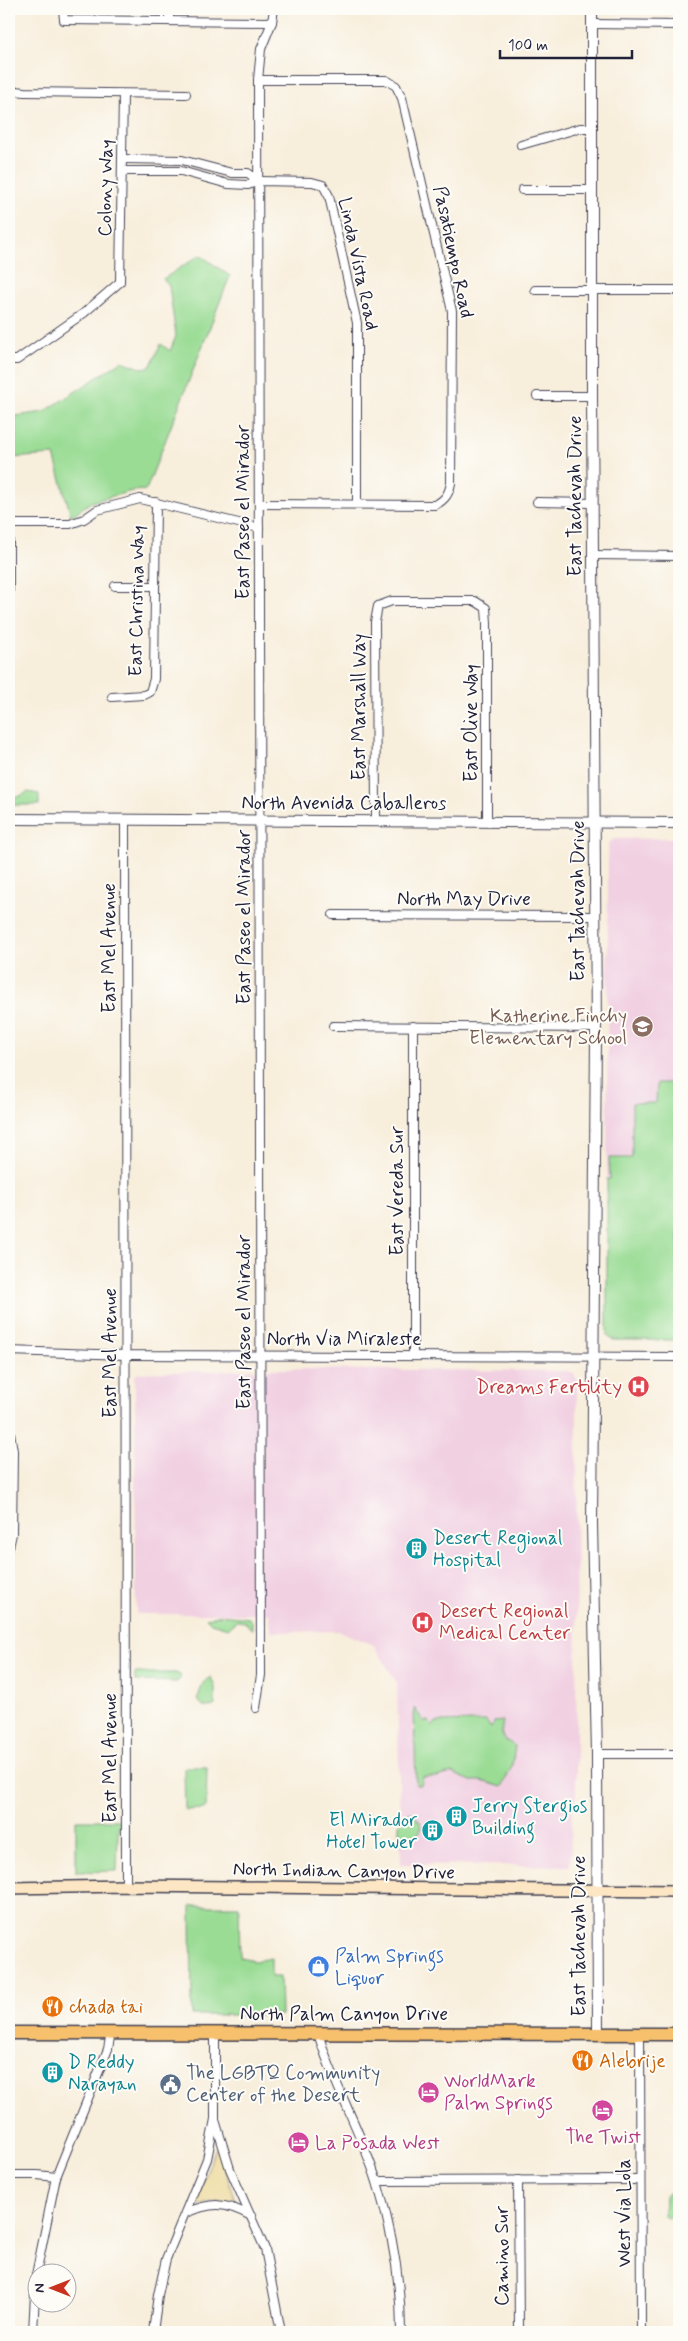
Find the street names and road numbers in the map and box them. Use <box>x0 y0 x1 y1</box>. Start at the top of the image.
street label: Colony Way <box>93 139 120 237</box>
street label: Pasatiempo Road <box>427 184 479 320</box>
street label: Linda Vista Road <box>332 195 384 333</box>
street label: East Tachevah Drive <box>563 415 588 577</box>
street label: East Paseo el Mirador <box>231 424 256 599</box>
street label: East Christina Way <box>123 525 151 677</box>
street label: East Marshall Way <box>347 634 373 780</box>
street label: East Olive Way <box>459 664 484 782</box>
street label: North Avenida Caballeros <box>242 791 447 816</box>
street label: East Tachevah Drive <box>566 820 591 982</box>
street label: East Paseo el Mirador <box>232 829 257 1004</box>
street label: East Mel Avenue <box>97 883 122 1013</box>
street label: North May Drive <box>397 887 531 912</box>
street label: East Vereda Sur <box>385 1126 410 1256</box>
street label: East Paseo el Mirador <box>232 1234 257 1409</box>
street label: East Mel Avenue <box>98 1288 123 1418</box>
street label: North Via Miraleste <box>267 1327 421 1352</box>
street label: East Mel Avenue <box>98 1693 123 1823</box>
street label: East Tachevah Drive <box>567 1855 592 2017</box>
street label: North Indian Canyon Drive <box>233 1857 455 1885</box>
street label: North Palm Canyon Drive <box>240 2002 448 2027</box>
street label: West Via Lola <box>612 2159 637 2267</box>
street label: Camino Sur <box>490 2206 515 2306</box>

